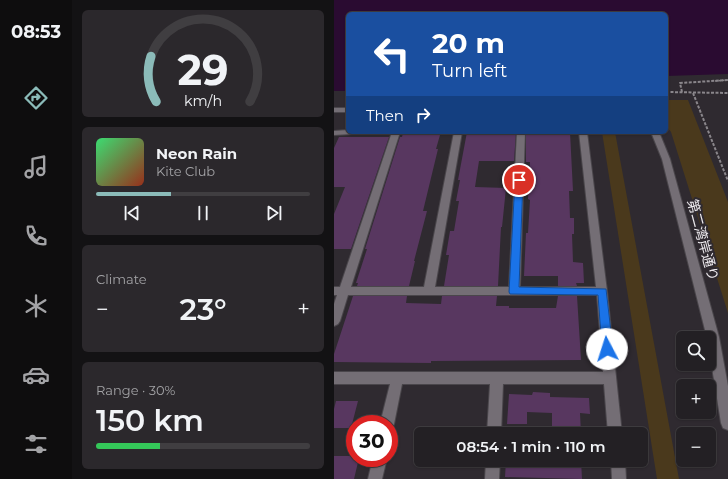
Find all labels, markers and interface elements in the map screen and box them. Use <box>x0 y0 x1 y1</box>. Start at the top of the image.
text: 08:53 <box>11 21 61 43</box>
text: 20 m <box>432 26 505 60</box>
icon: left <box>366 28 418 80</box>
text: 29 <box>177 44 229 94</box>
text: Turn left <box>432 60 507 82</box>
icon: directions <box>22 84 50 112</box>
text: km/h <box>184 91 222 109</box>
icon: right <box>412 104 434 126</box>
text: Then <box>366 106 404 125</box>
text: Neon Rain <box>156 144 237 163</box>
icon: music <box>22 153 50 181</box>
text: Kite Club <box>156 163 215 179</box>
pin <box>502 163 536 197</box>
icon: arrive <box>508 169 530 191</box>
street label: 第二湾岸通り <box>683 197 723 283</box>
icon: previous <box>121 202 143 224</box>
icon: pause <box>192 202 214 224</box>
icon: next <box>263 202 285 224</box>
icon: phone <box>22 222 50 250</box>
text: Climate <box>96 271 147 287</box>
text: 23° <box>179 291 227 328</box>
icon: climate <box>22 292 50 320</box>
text: − <box>96 296 109 323</box>
text: + <box>297 296 310 323</box>
position arrow <box>586 328 628 370</box>
map controls <box>676 331 716 467</box>
button: search <box>676 331 716 371</box>
icon: car <box>22 361 50 389</box>
button: + <box>676 379 716 419</box>
text: Range · 30% <box>96 382 175 398</box>
text: 150 km <box>96 402 204 439</box>
speed limit sign: 30 <box>346 415 398 467</box>
button: − <box>676 427 716 467</box>
icon: filters <box>22 430 50 458</box>
text: 08:54 · 1 min · 110 m <box>456 437 606 456</box>

